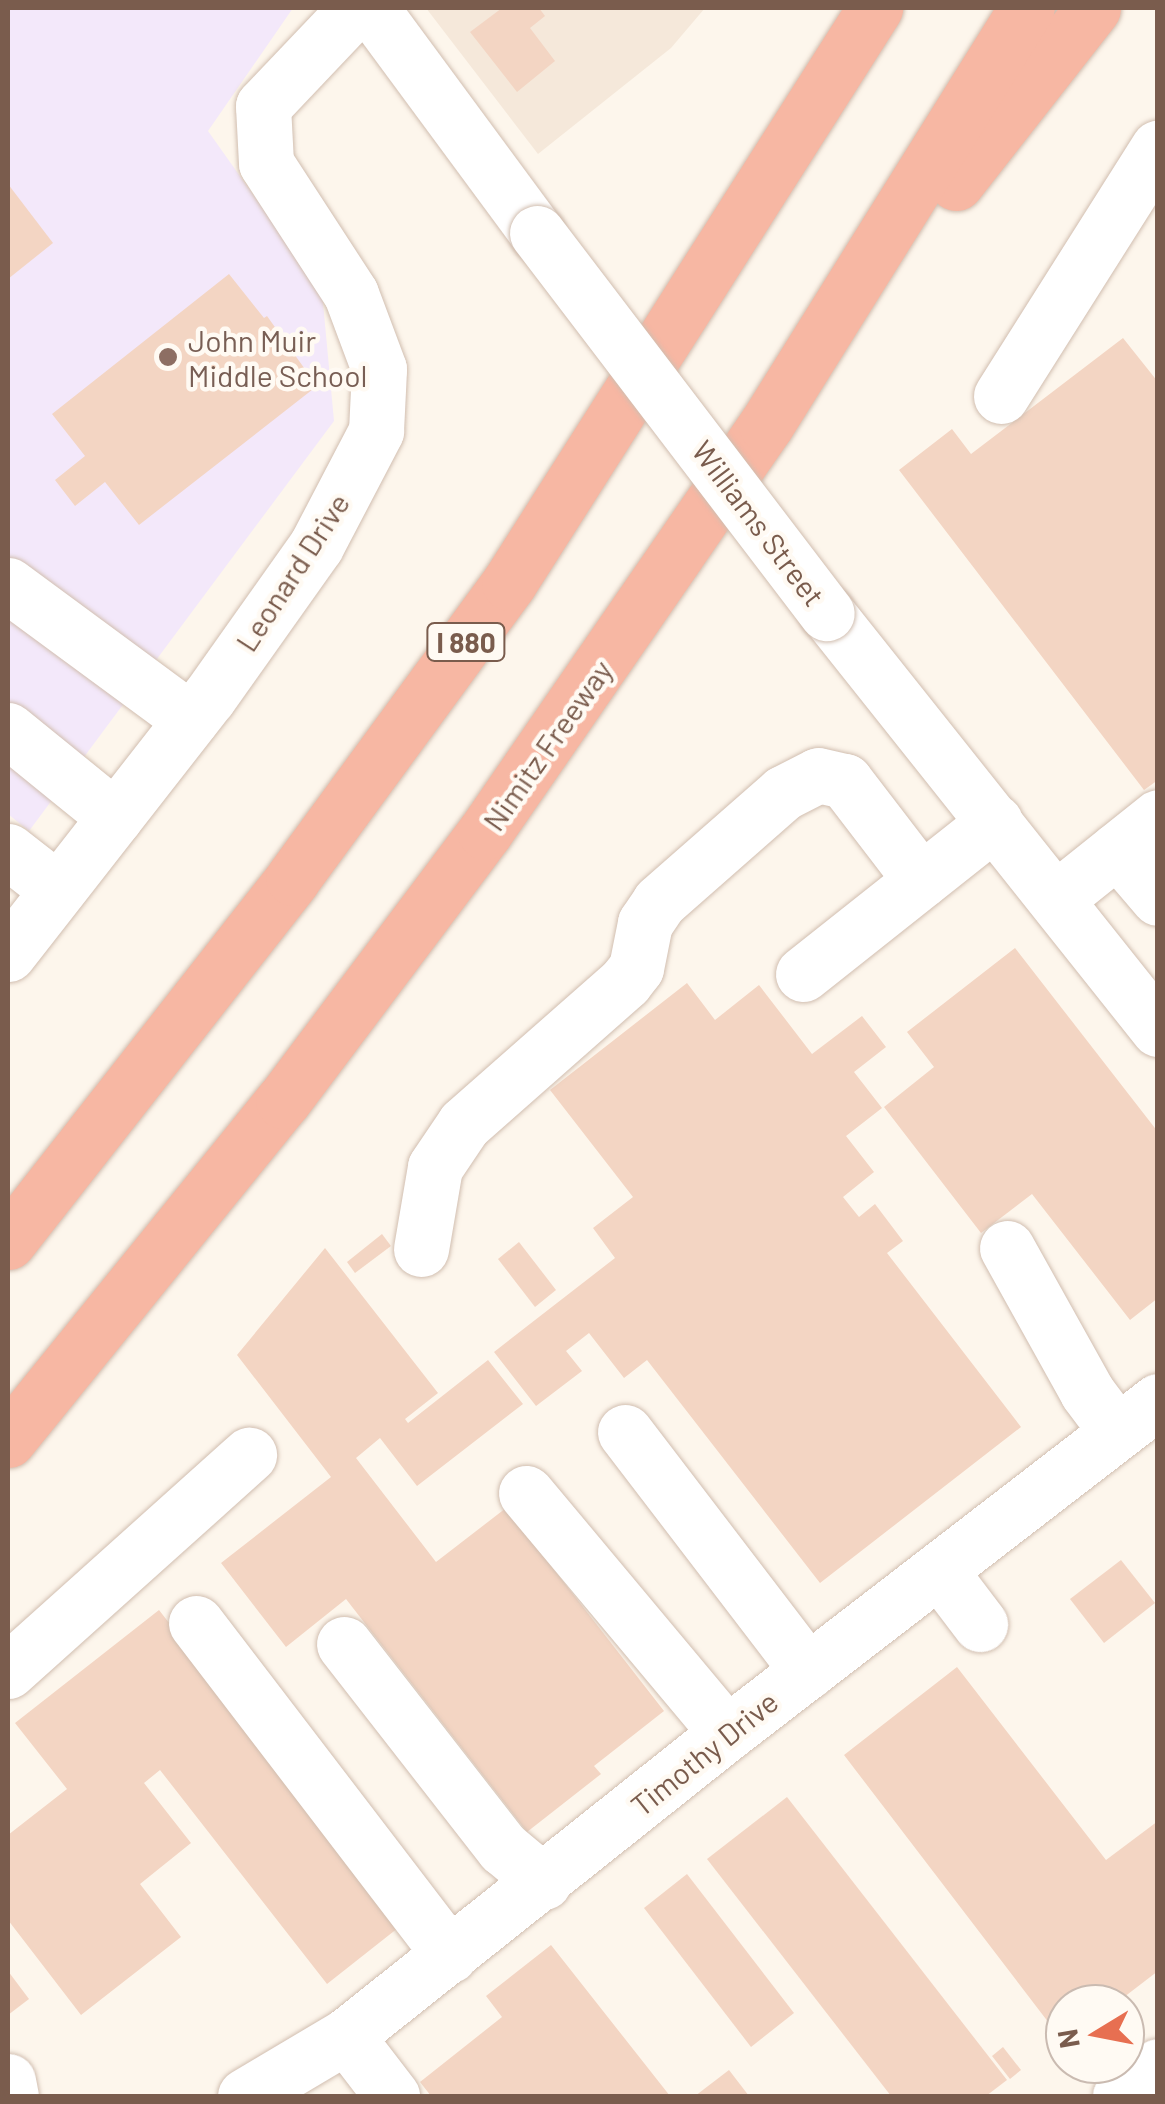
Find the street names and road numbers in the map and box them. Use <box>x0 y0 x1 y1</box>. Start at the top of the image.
street label: Williams Street <box>685 433 833 613</box>
street label: Leonard Drive <box>228 486 356 658</box>
road number: I 880 <box>426 619 506 665</box>
street label: Nimitz Freeway <box>475 653 619 837</box>
street label: Timothy Drive <box>623 1683 785 1823</box>

